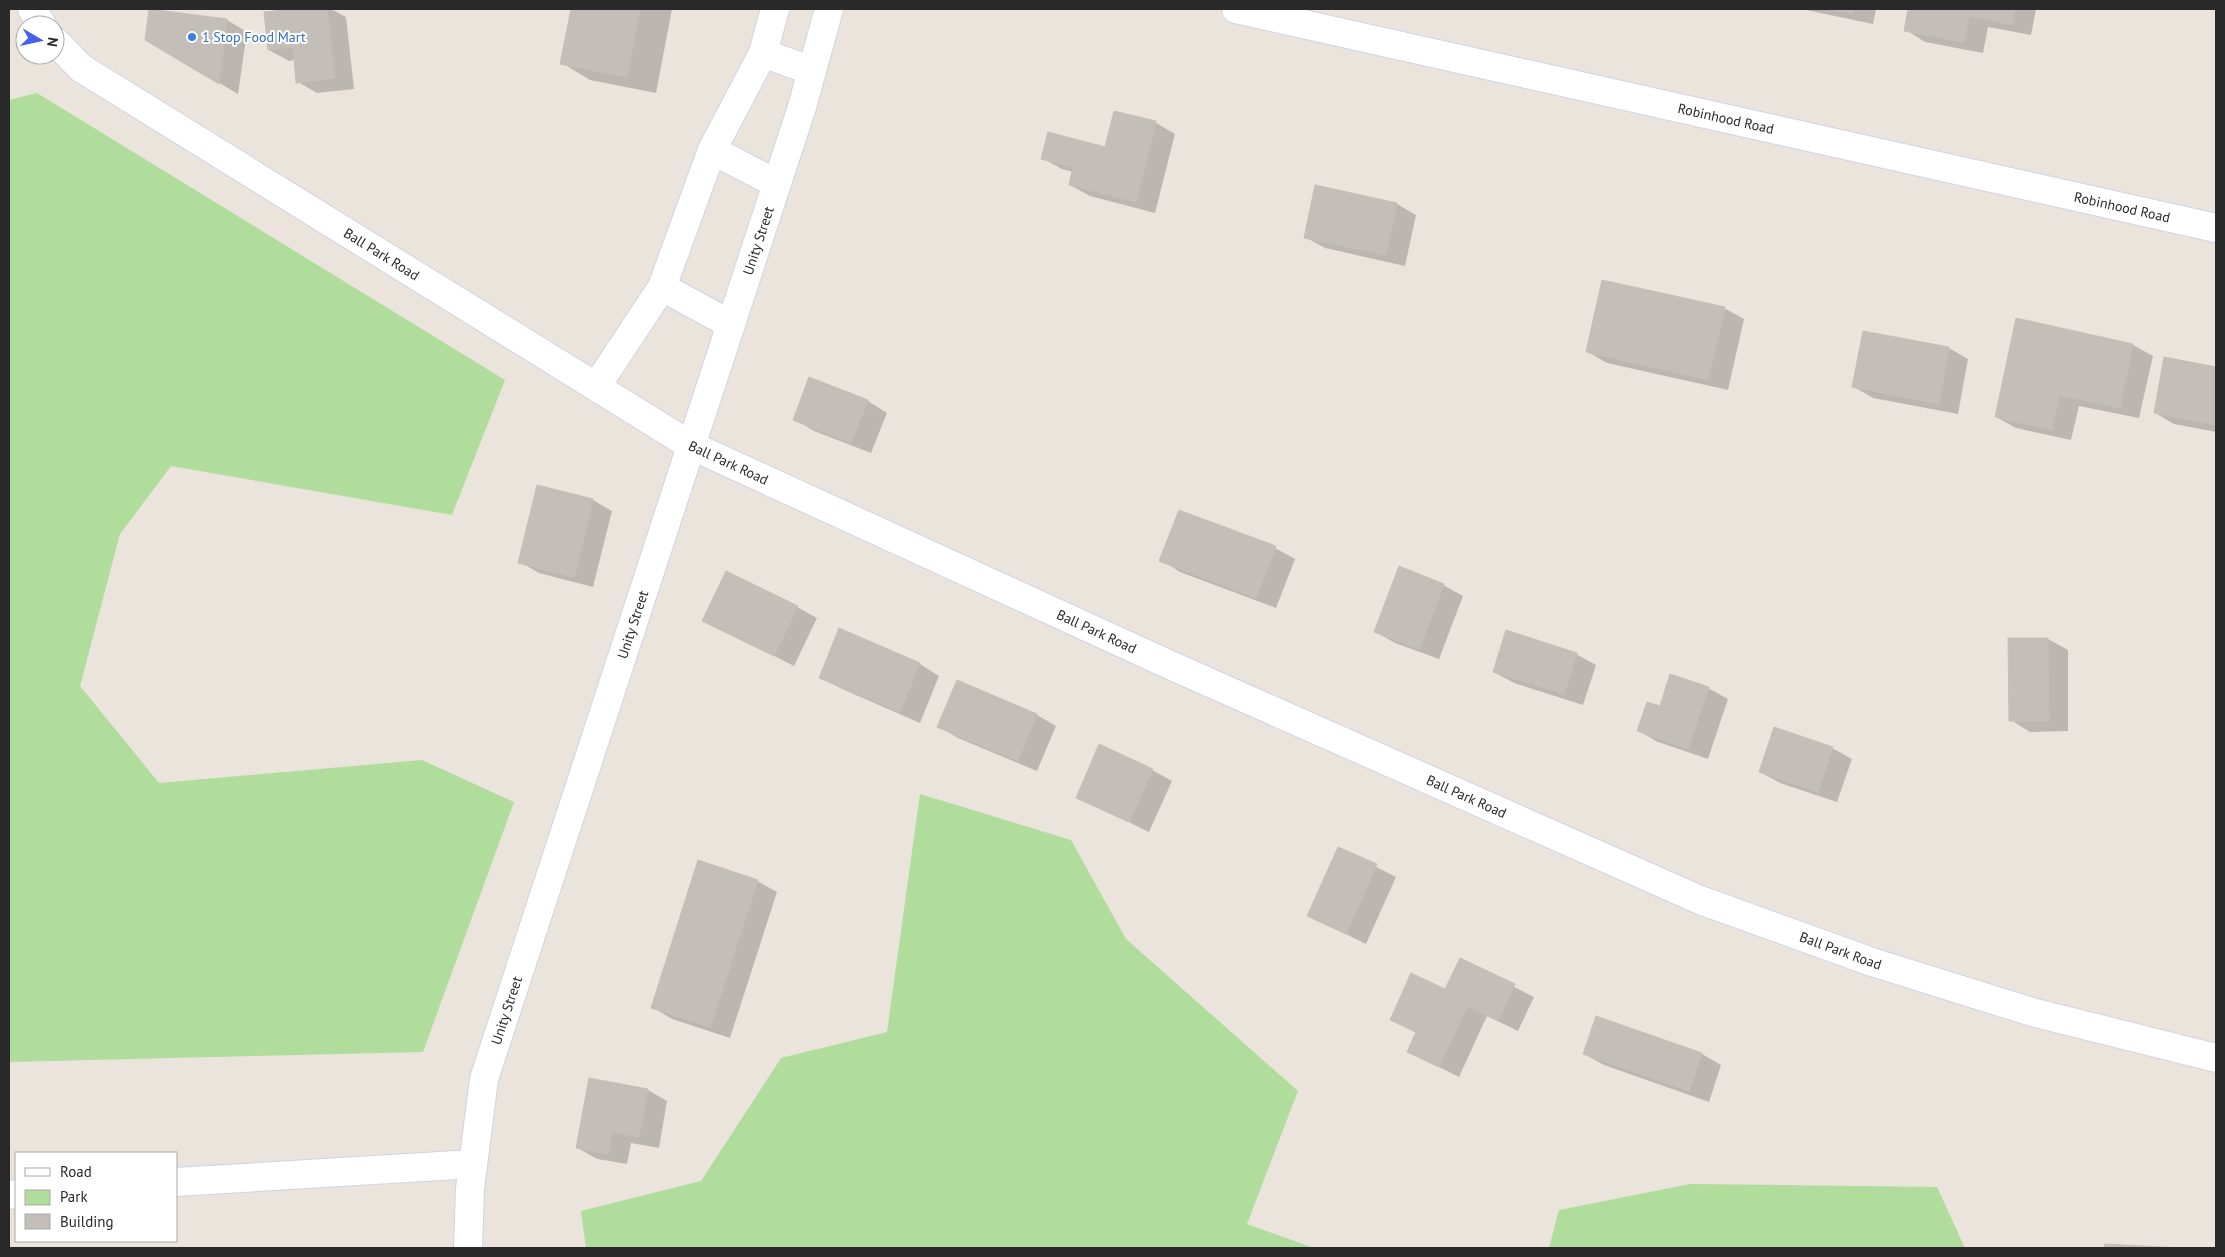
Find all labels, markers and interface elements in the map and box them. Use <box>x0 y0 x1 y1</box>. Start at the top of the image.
north arrow <box>15 15 65 65</box>
place label: 1 Stop Food Mart <box>202 28 306 46</box>
marker: 1 Stop Food Mart <box>186 31 198 43</box>
text: N <box>43 36 62 48</box>
street label: Robinhood Road <box>1676 99 1776 138</box>
street label: Robinhood Road <box>2072 188 2172 226</box>
street label: Unity Street <box>739 204 778 277</box>
street label: Ball Park Road <box>340 224 423 284</box>
street label: Ball Park Road <box>686 437 771 489</box>
street label: Unity Street <box>613 588 652 661</box>
street label: Ball Park Road <box>1054 605 1139 657</box>
street label: Ball Park Road <box>1424 771 1509 822</box>
street label: Ball Park Road <box>1797 928 1884 973</box>
street label: Unity Street <box>487 974 526 1047</box>
legend <box>15 1152 178 1242</box>
text: Road <box>60 1162 92 1181</box>
text: Park <box>60 1187 88 1206</box>
text: Building <box>60 1212 114 1231</box>

